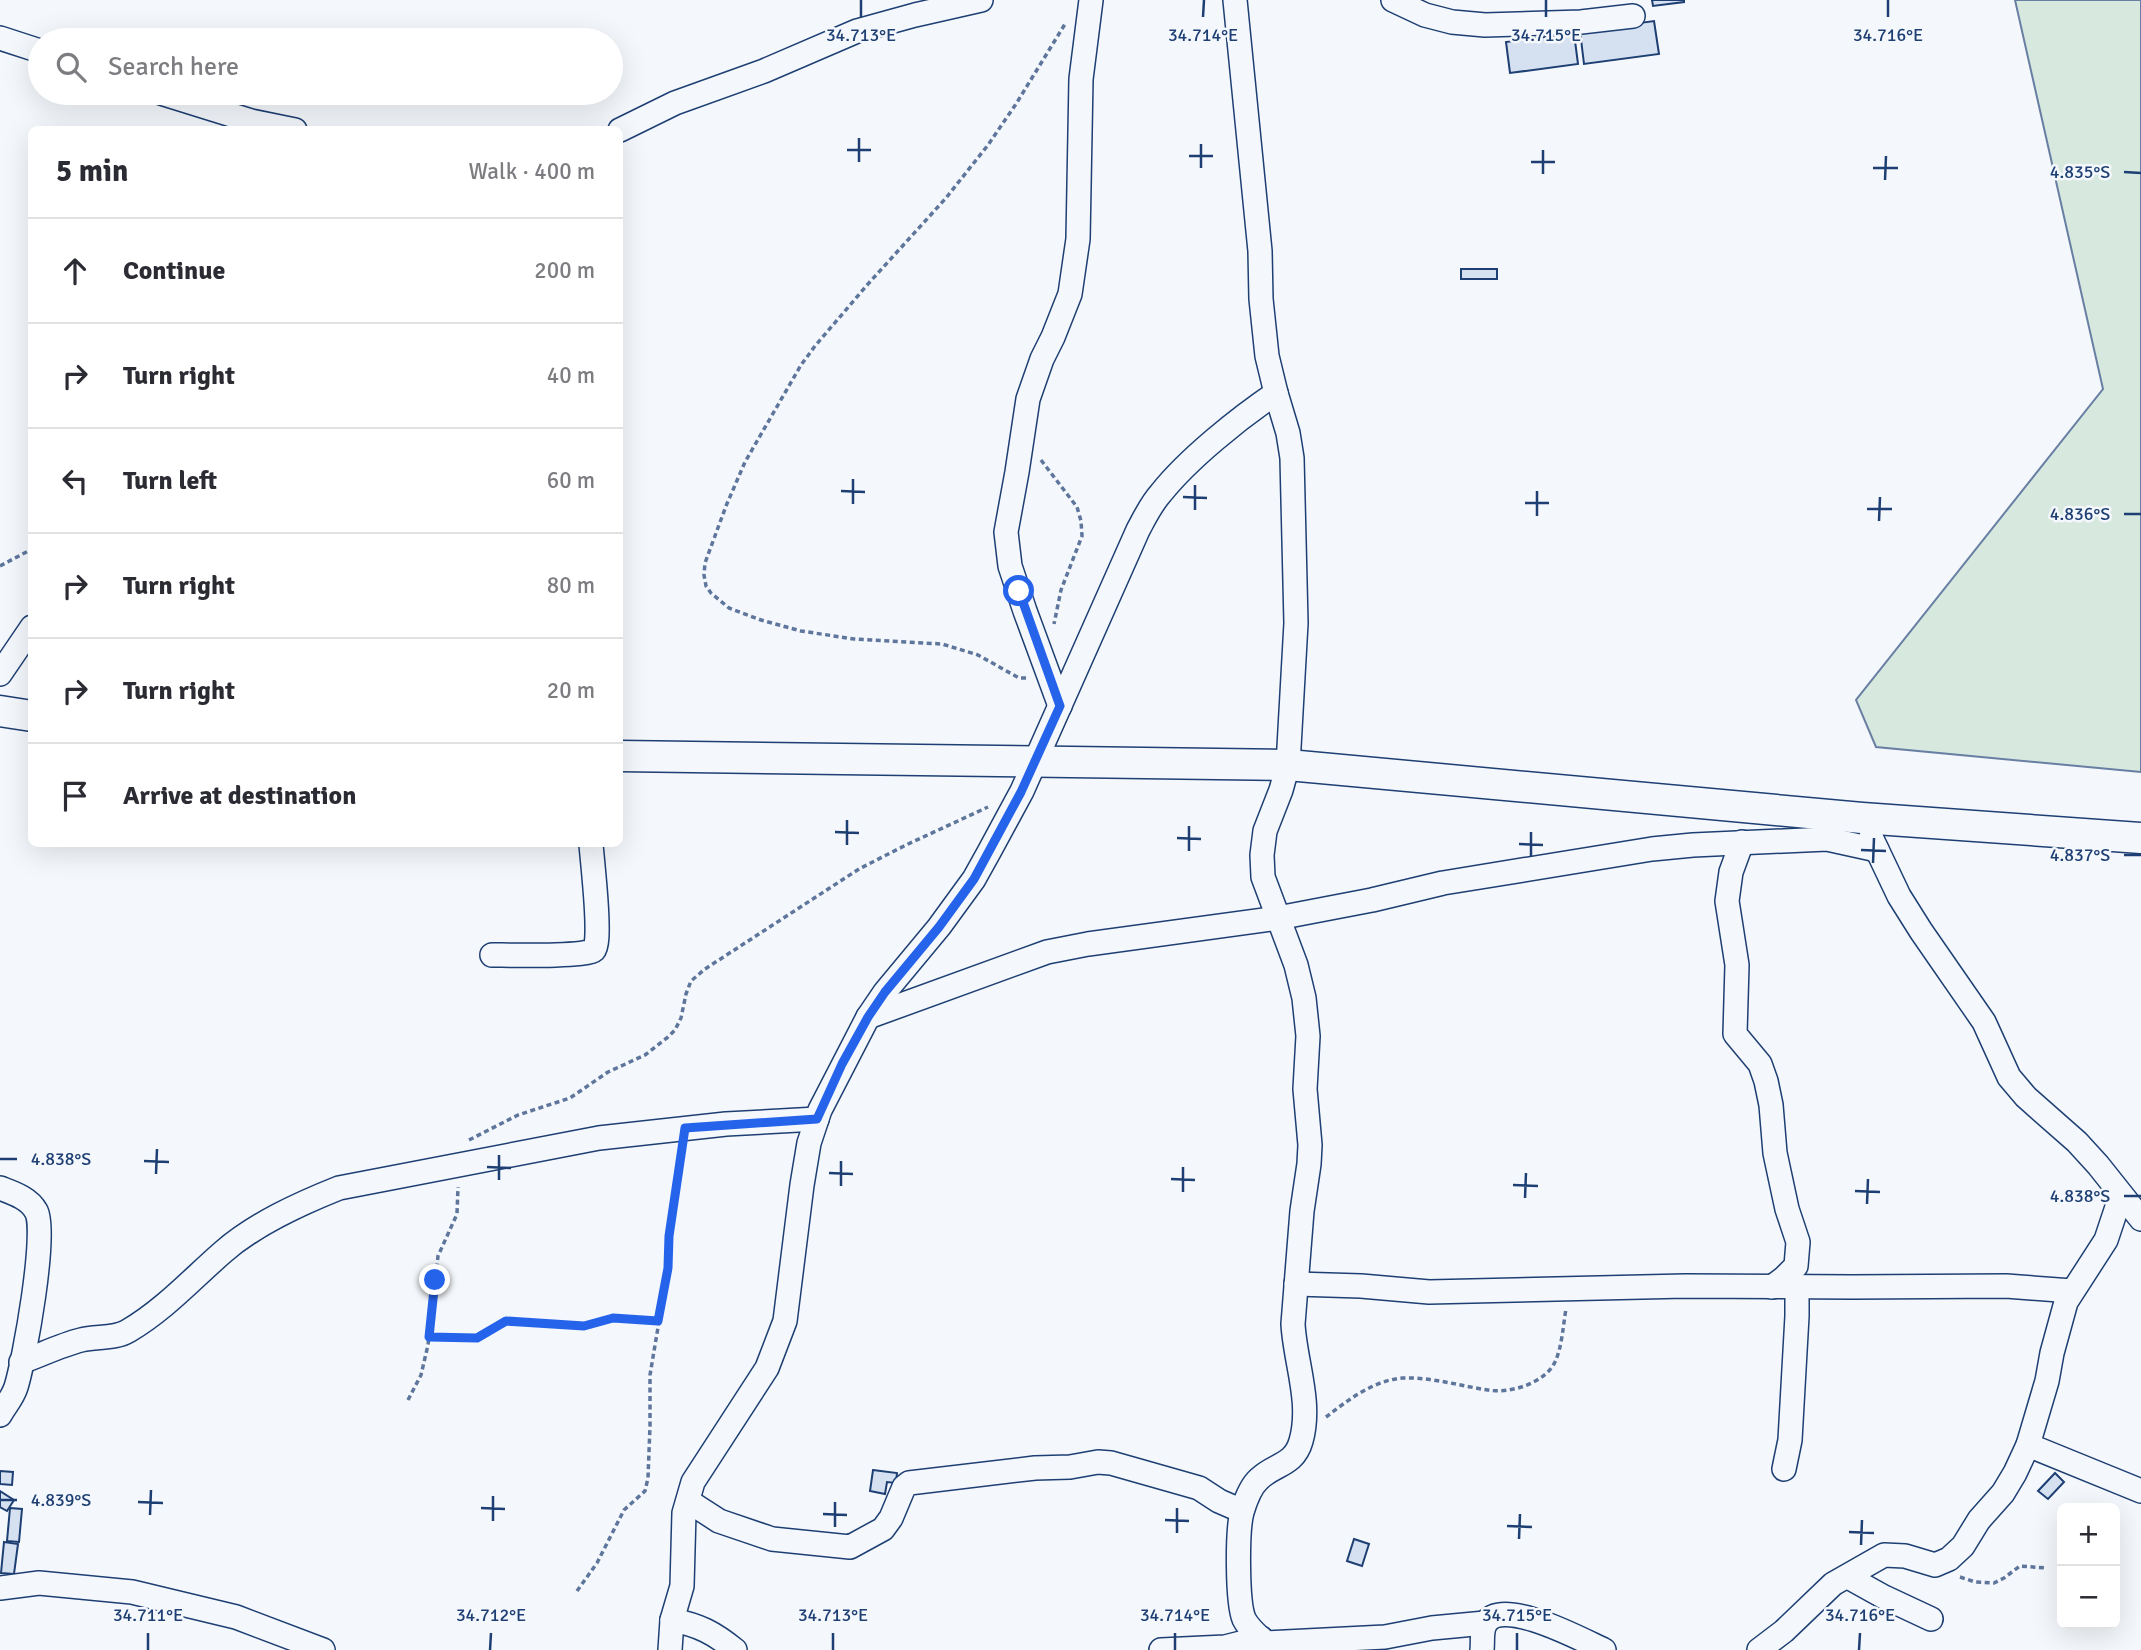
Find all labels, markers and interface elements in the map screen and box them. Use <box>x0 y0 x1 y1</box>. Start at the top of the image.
text: 34.713°E <box>826 24 896 46</box>
text: 34.714°E <box>1168 24 1238 46</box>
text: 34.715°E <box>1511 24 1581 46</box>
text: 34.716°E <box>1853 24 1923 46</box>
search box <box>28 28 623 105</box>
icon: search <box>52 48 90 86</box>
text: Search here <box>108 51 239 83</box>
text: 5 min <box>56 153 128 190</box>
text: Walk · 400 m <box>469 157 595 186</box>
text: 4.835°S <box>2050 161 2110 183</box>
icon: ahead <box>56 252 94 290</box>
text: Continue <box>123 255 225 287</box>
text: 200 m <box>534 256 595 285</box>
icon: right <box>56 357 94 395</box>
text: Turn right <box>123 360 235 392</box>
text: 40 m <box>547 361 595 390</box>
icon: left <box>56 462 94 500</box>
text: Turn left <box>123 465 217 497</box>
text: 60 m <box>547 466 595 495</box>
text: 4.836°S <box>2050 503 2110 525</box>
icon: right <box>56 567 94 605</box>
text: Turn right <box>123 570 235 602</box>
text: 80 m <box>547 571 595 600</box>
route start <box>1003 575 1034 606</box>
icon: right <box>56 672 94 710</box>
text: Turn right <box>123 675 235 707</box>
text: 20 m <box>547 676 595 705</box>
icon: arrive <box>56 777 94 815</box>
text: Arrive at destination <box>123 780 356 812</box>
text: 4.837°S <box>2050 844 2110 866</box>
text: 4.838°S <box>31 1148 91 1170</box>
text: 4.838°S <box>2050 1185 2110 1207</box>
route end <box>419 1264 450 1295</box>
text: 4.839°S <box>31 1489 91 1511</box>
map controls <box>2057 1503 2120 1629</box>
button: + <box>2057 1503 2120 1566</box>
button: − <box>2057 1566 2120 1629</box>
text: 34.711°E <box>113 1604 183 1626</box>
text: 34.712°E <box>456 1604 526 1626</box>
text: 34.713°E <box>798 1604 868 1626</box>
text: 34.714°E <box>1140 1604 1210 1626</box>
text: 34.715°E <box>1482 1604 1552 1626</box>
text: 34.716°E <box>1825 1604 1895 1626</box>

